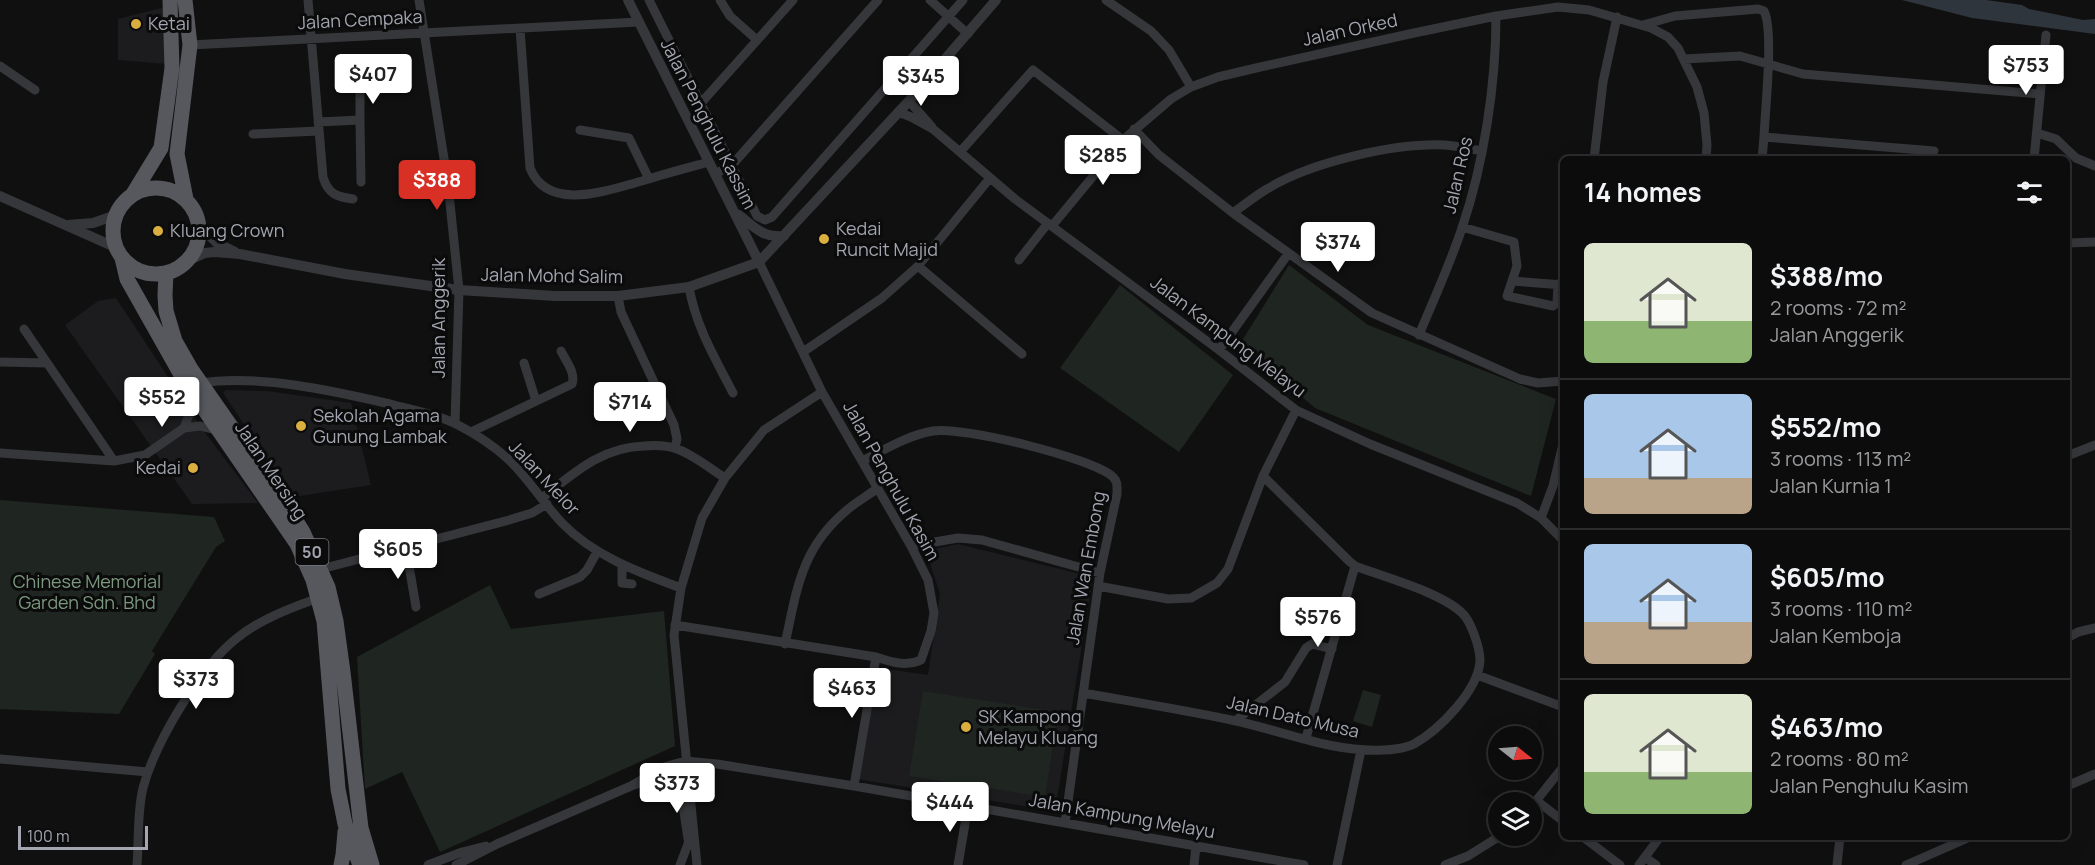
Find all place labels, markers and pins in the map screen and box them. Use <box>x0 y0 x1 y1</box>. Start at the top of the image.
place label: Ketai <box>148 11 190 35</box>
marker: Ketai <box>129 17 143 31</box>
pin: $753 <box>1990 45 2062 96</box>
pin: $407 <box>337 54 409 105</box>
pin: $345 <box>885 56 957 107</box>
pin: $285 <box>1067 135 1139 186</box>
pin: $388 <box>401 160 473 211</box>
place label: Kedai Runcit Majid <box>836 216 938 261</box>
place label: Kluang Crown <box>170 218 285 242</box>
pin: $374 <box>1302 222 1374 273</box>
marker: Kluang Crown <box>151 224 165 238</box>
marker: Kedai Runcit Majid <box>817 232 831 246</box>
pin: $552 <box>126 377 198 428</box>
pin: $714 <box>594 382 666 433</box>
place label: Sekolah Agama Gunung Lambak <box>313 403 448 448</box>
marker: Sekolah Agama Gunung Lambak <box>294 419 308 433</box>
place label: Kedai <box>136 455 181 479</box>
marker: Kedai <box>186 461 200 475</box>
pin: $605 <box>362 529 434 580</box>
pin: $576 <box>1282 597 1354 648</box>
pin: $373 <box>160 659 232 710</box>
pin: $463 <box>816 668 888 719</box>
place label: SK Kampong Melayu Kluang <box>978 704 1098 749</box>
marker: SK Kampong Melayu Kluang <box>959 720 973 734</box>
pin: $373 <box>641 763 713 814</box>
pin: $444 <box>914 782 986 833</box>

